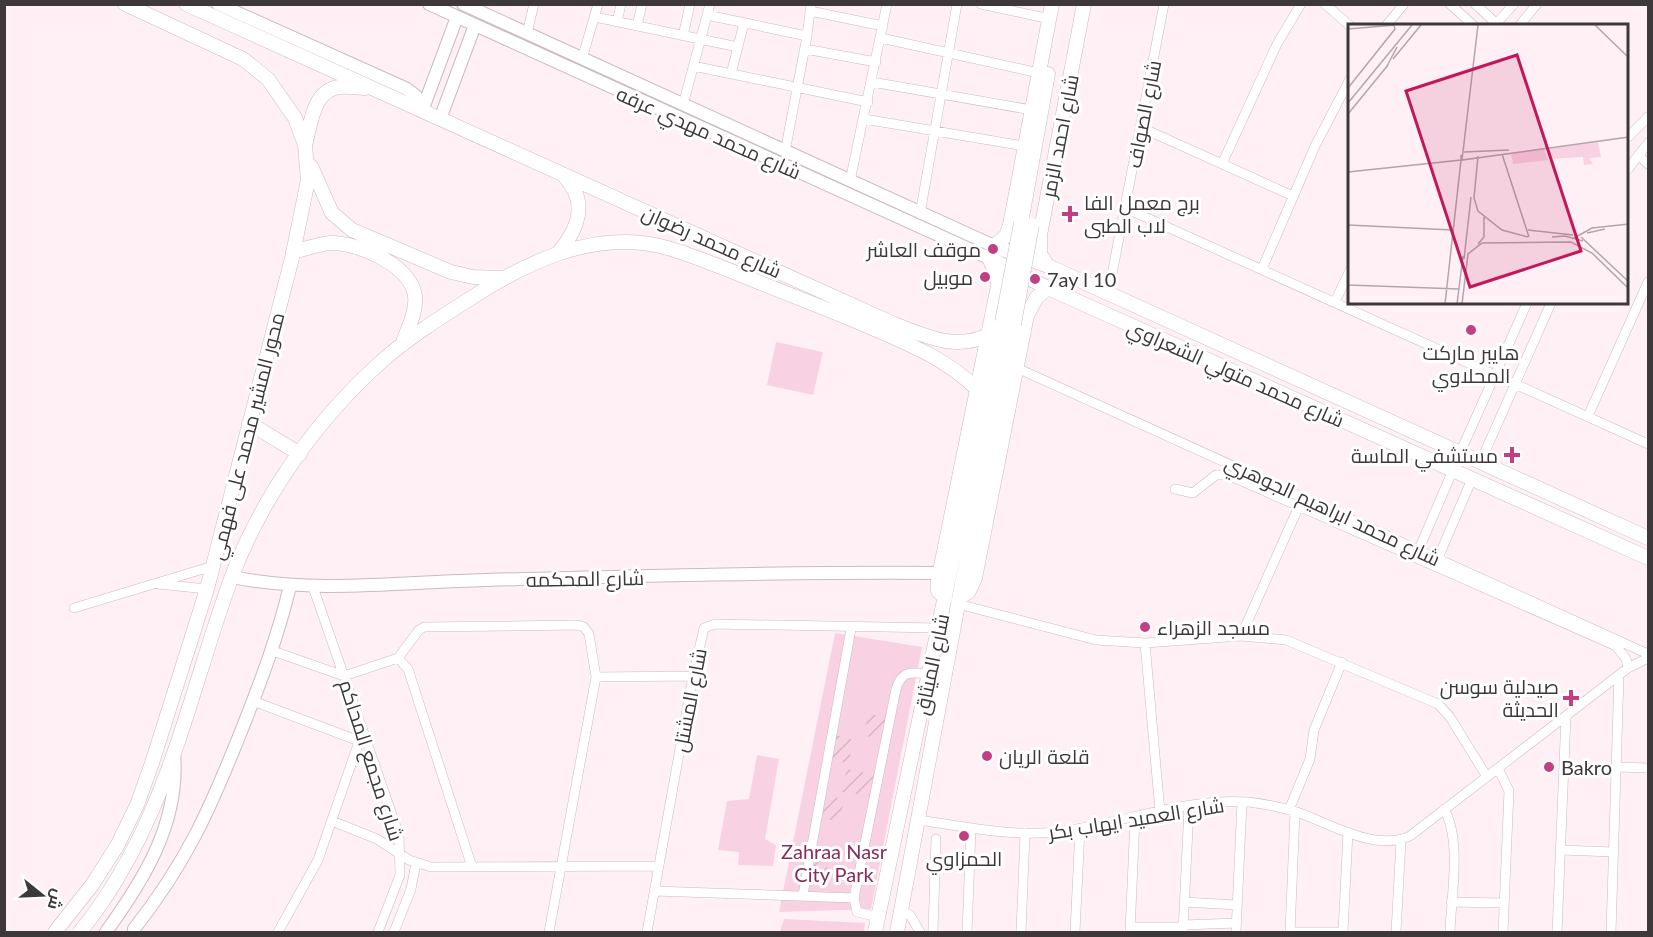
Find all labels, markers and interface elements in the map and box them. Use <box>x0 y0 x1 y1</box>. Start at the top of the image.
inset map <box>1348 24 1629 304</box>
street label: شارع الصواف <box>1121 58 1168 171</box>
street label: شارع احمد الزمر <box>1035 72 1086 201</box>
street label: شارع محمد مهدي عرفه <box>611 80 805 188</box>
place label: برج معمل الفا لاب الطبى <box>1084 190 1200 239</box>
street label: شارع محمد رضوان <box>637 200 785 285</box>
marker: برج معمل الفا لاب الطبى <box>1061 205 1079 223</box>
place label: موقف العاشر <box>866 237 981 262</box>
marker: موقف العاشر <box>986 242 1000 256</box>
place label: موبيل <box>923 265 973 291</box>
place label: 7ay l 10 <box>1047 267 1116 291</box>
marker: موبيل <box>978 270 992 284</box>
marker: 7ay l 10 <box>1028 272 1042 286</box>
street label: محور المشير محمد على فهمي <box>204 310 293 563</box>
street label: شارع محمد متولي الشعراوي <box>1122 314 1348 436</box>
marker: هايبر ماركت المحلاوي <box>1464 323 1478 337</box>
place label: هايبر ماركت المحلاوي <box>1423 340 1520 392</box>
place label: مستشفي الماسة <box>1351 443 1498 472</box>
marker: مستشفي الماسة <box>1503 446 1521 464</box>
street label: شارع محمد ابراهيم الجوهري <box>1219 450 1444 575</box>
street label: شارع المحكمه <box>526 565 645 594</box>
street label: شارع الميثاق <box>909 611 956 718</box>
place label: مسجد الزهراء <box>1157 615 1270 640</box>
marker: مسجد الزهراء <box>1138 620 1152 634</box>
street label: شارع المشتل <box>667 646 714 755</box>
place label: صيدلية سوسن الحديثة <box>1440 674 1559 721</box>
street label: شارع مجمع المحاكم <box>332 676 409 845</box>
marker: صيدلية سوسن الحديثة <box>1564 691 1578 705</box>
place label: قلعة الريان <box>999 744 1090 770</box>
marker: قلعة الريان <box>980 749 994 763</box>
place label: Bakro <box>1561 755 1612 779</box>
marker: Bakro <box>1542 760 1556 774</box>
street label: شارع العميد ايهاب بكر <box>1045 792 1226 847</box>
marker: الحمزاوي <box>957 829 971 843</box>
park label: Zahraa Nasr City Park <box>781 839 888 886</box>
place label: الحمزاوي <box>926 846 1002 875</box>
north arrow <box>12 865 72 925</box>
text: ش <box>44 887 69 912</box>

